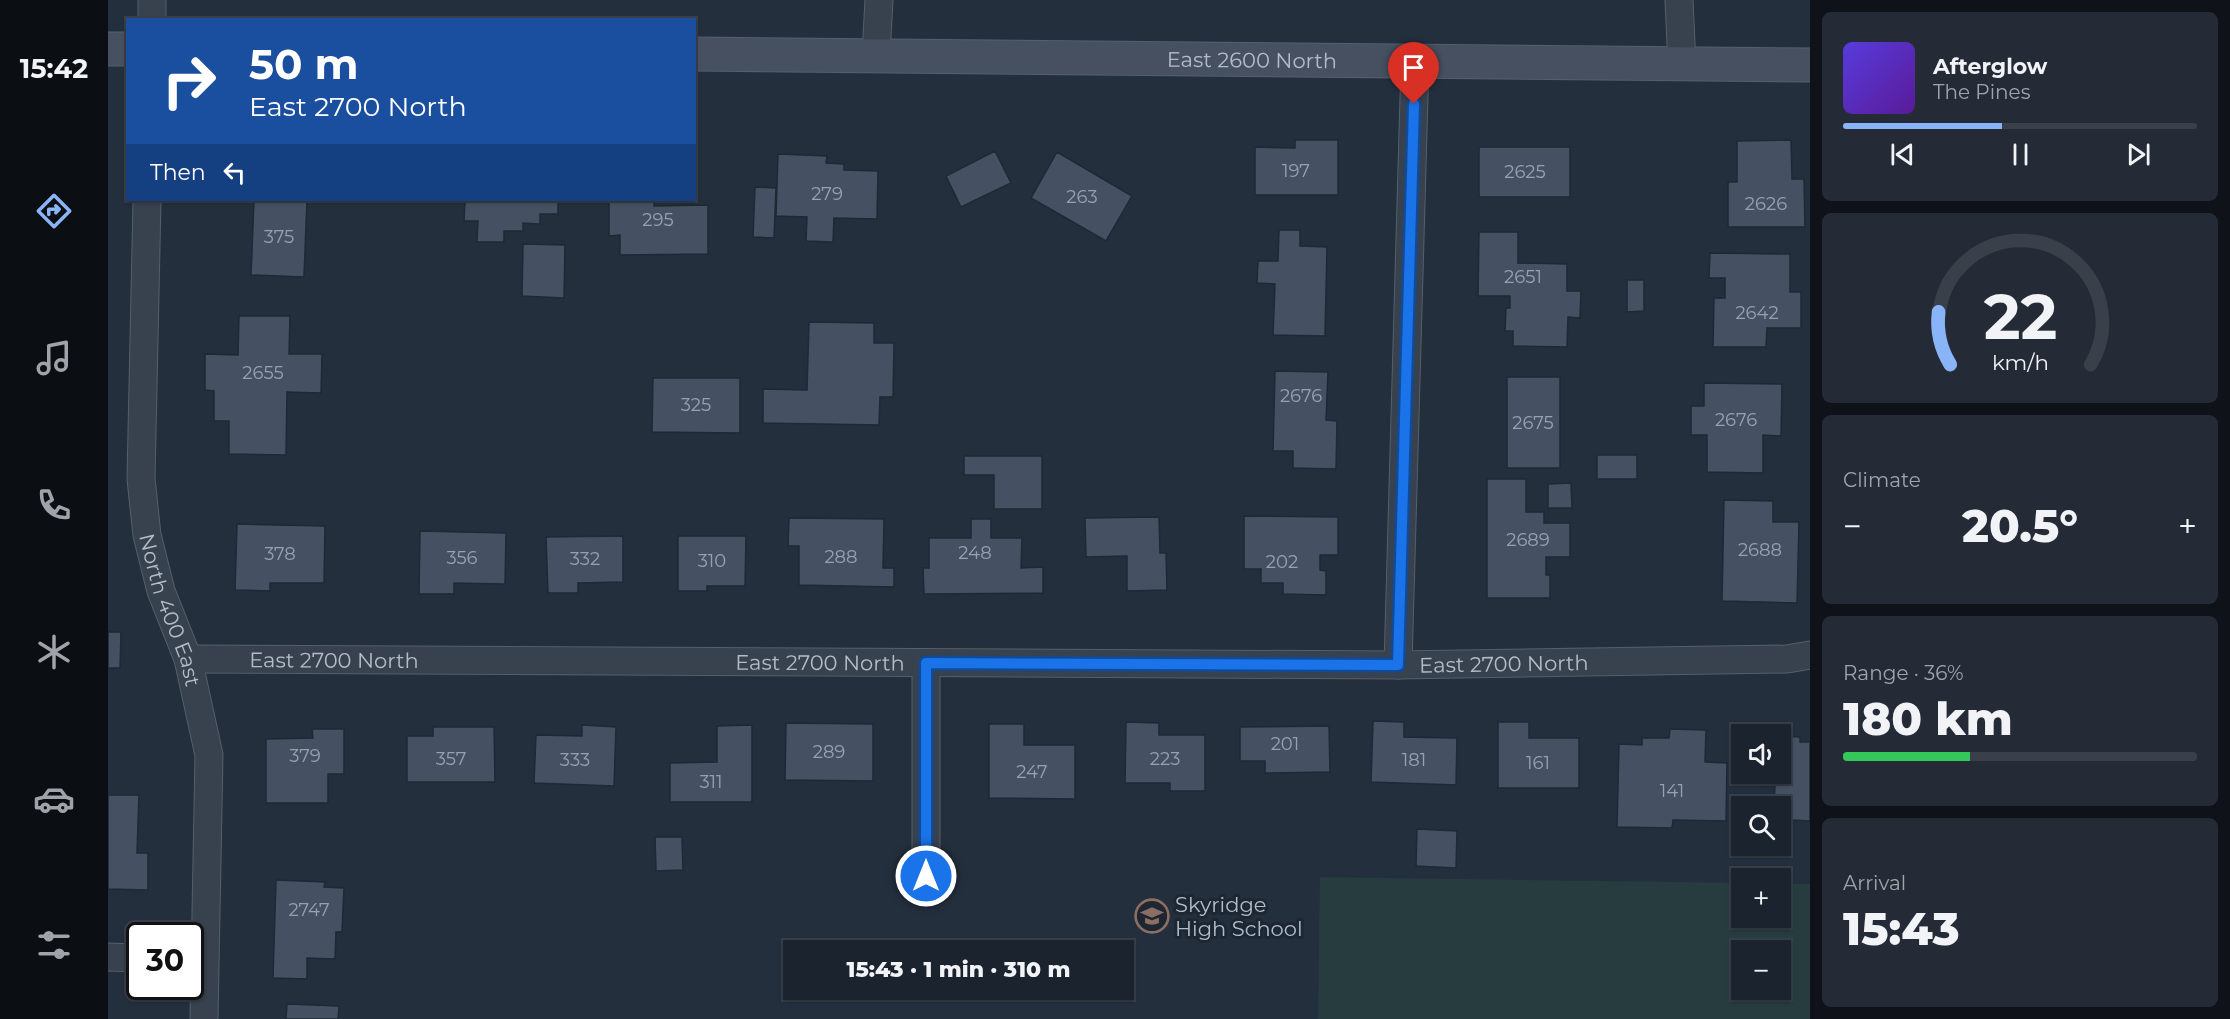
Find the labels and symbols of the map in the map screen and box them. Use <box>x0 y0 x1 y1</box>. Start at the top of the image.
pin <box>1388 42 1439 104</box>
street label: East 2600 North <box>1167 46 1337 73</box>
house number: 197 <box>1282 160 1310 182</box>
house number: 2625 <box>1504 161 1546 183</box>
house number: 279 <box>811 183 843 205</box>
house number: 263 <box>1066 186 1098 208</box>
house number: 2626 <box>1745 193 1787 215</box>
house number: 295 <box>642 209 674 231</box>
house number: 375 <box>264 226 294 248</box>
house number: 2651 <box>1504 266 1542 288</box>
house number: 2642 <box>1735 302 1779 324</box>
house number: 2655 <box>242 362 284 384</box>
house number: 2676 <box>1280 385 1322 407</box>
house number: 325 <box>681 394 711 416</box>
house number: 2676 <box>1715 409 1757 431</box>
house number: 2675 <box>1512 412 1554 434</box>
house number: 2689 <box>1506 529 1550 551</box>
street label: North 400 East <box>135 531 206 689</box>
house number: 2688 <box>1738 539 1782 561</box>
house number: 248 <box>958 542 992 564</box>
house number: 378 <box>264 543 296 565</box>
house number: 288 <box>824 546 858 568</box>
house number: 356 <box>446 547 478 569</box>
house number: 332 <box>570 548 600 570</box>
house number: 310 <box>698 550 726 572</box>
house number: 202 <box>1266 551 1298 573</box>
street label: East 2700 North <box>249 647 419 673</box>
street label: East 2700 North <box>735 649 905 675</box>
street label: East 2700 North <box>1419 650 1589 677</box>
house number: 201 <box>1271 733 1299 755</box>
house number: 289 <box>813 741 845 763</box>
house number: 379 <box>289 745 321 767</box>
house number: 357 <box>436 748 466 770</box>
house number: 223 <box>1150 748 1180 770</box>
house number: 333 <box>560 749 590 771</box>
house number: 181 <box>1402 749 1426 771</box>
house number: 161 <box>1526 752 1550 774</box>
house number: 247 <box>1016 761 1048 783</box>
house number: 311 <box>699 771 723 793</box>
house number: 141 <box>1660 780 1684 802</box>
position arrow <box>894 844 958 908</box>
place label: Skyridge High School <box>1175 892 1303 941</box>
school or university icon: Skyridge High School <box>1134 898 1170 934</box>
house number: 2747 <box>288 899 330 921</box>
speed limit sign: 30 <box>126 922 204 1000</box>

